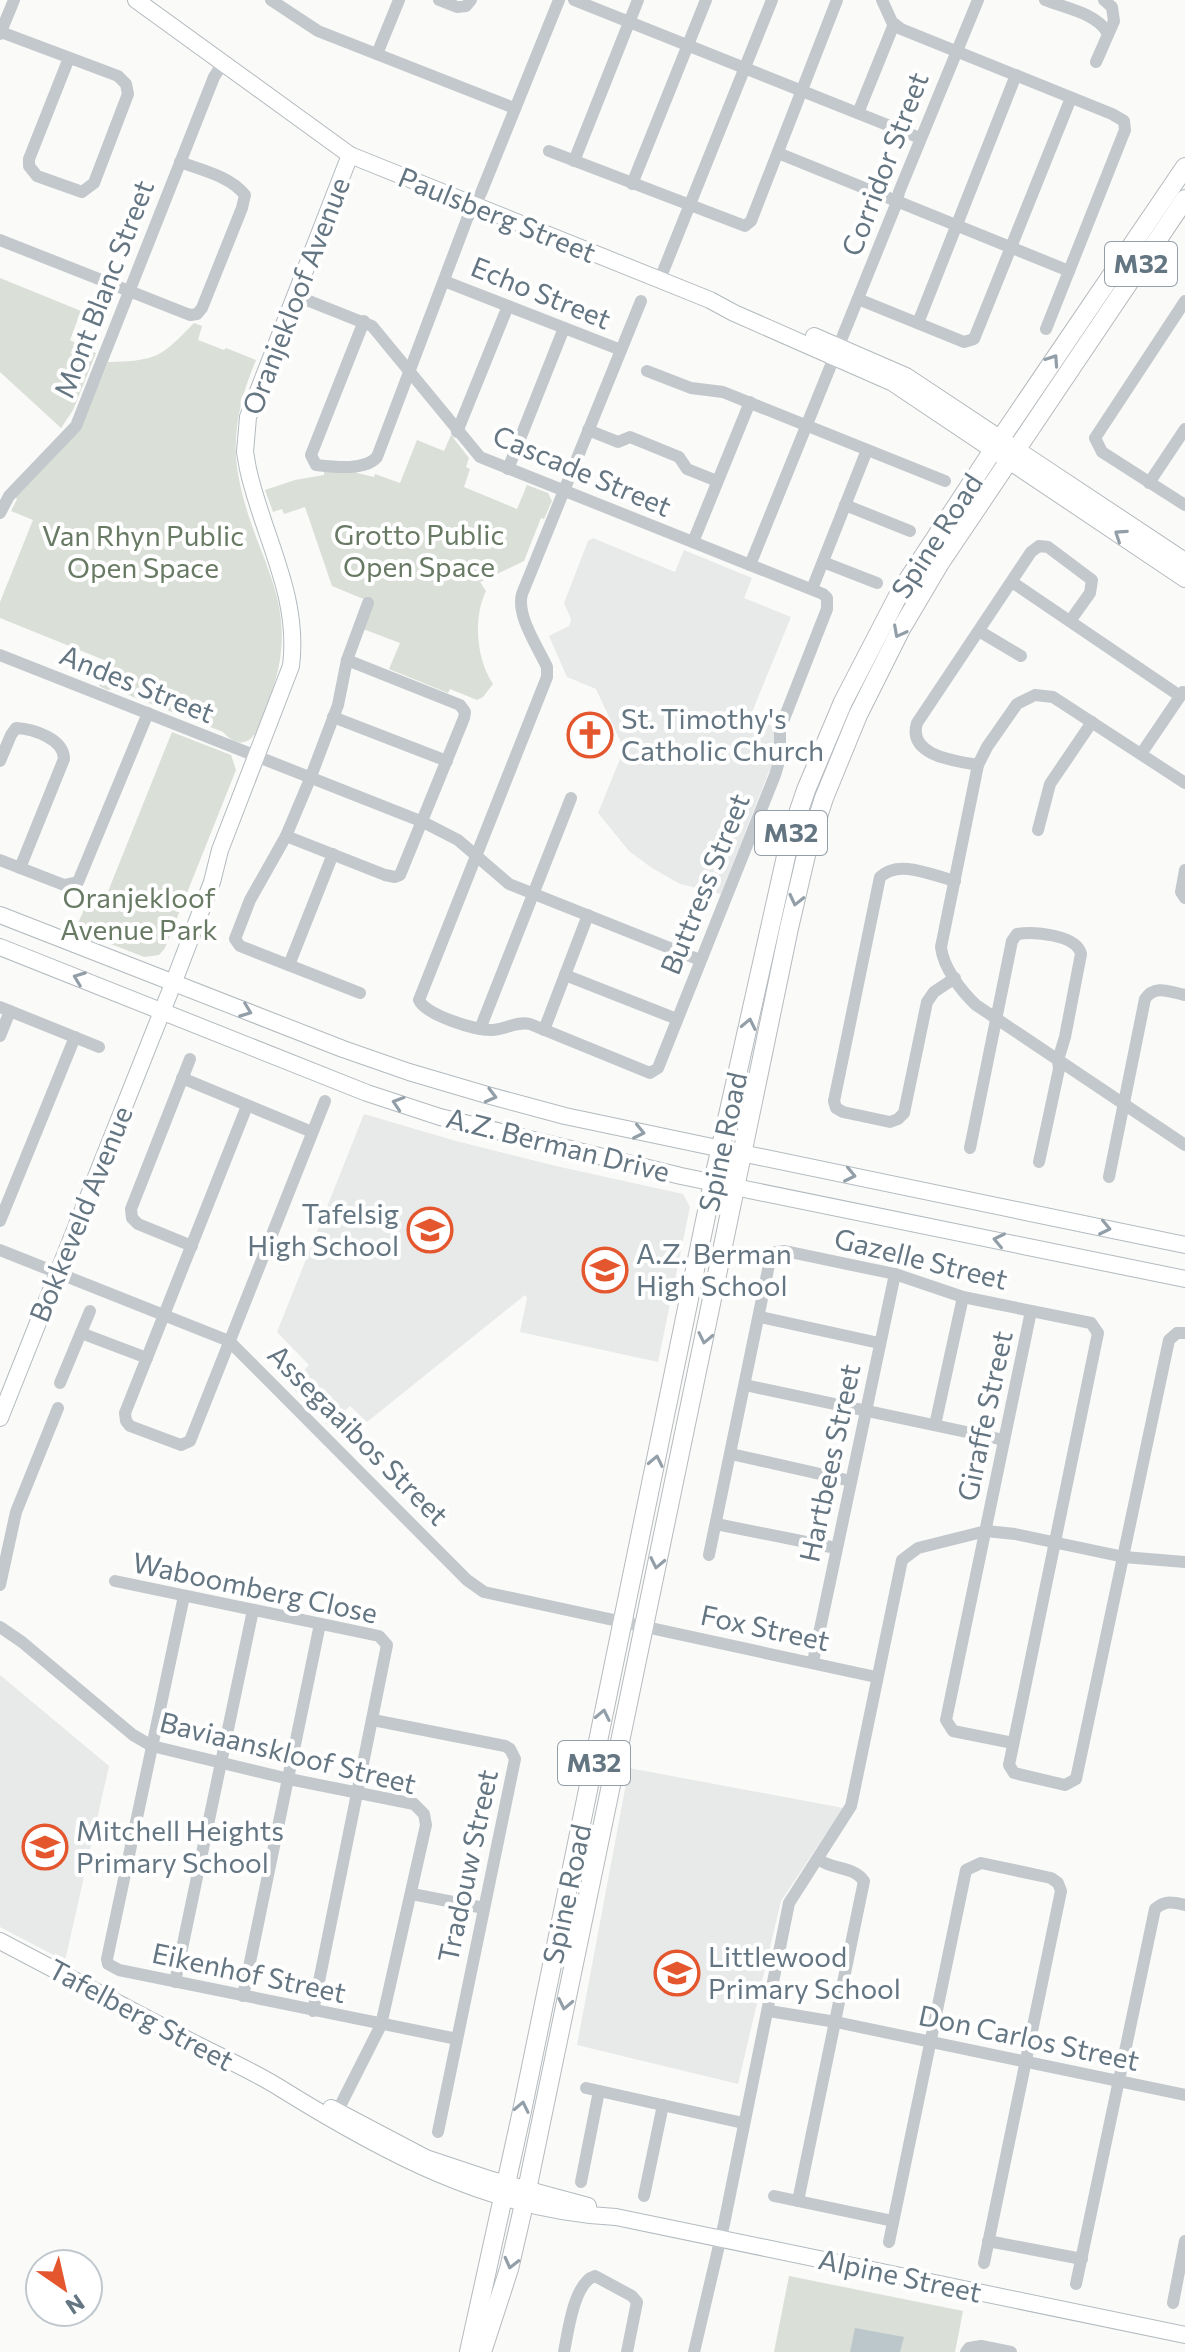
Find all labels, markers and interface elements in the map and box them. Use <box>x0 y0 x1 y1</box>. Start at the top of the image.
street label: Corridor Street <box>833 67 935 260</box>
street label: Paulsberg Street <box>394 159 601 269</box>
street label: Oranjekloof Avenue <box>234 172 356 419</box>
street label: Mont Blanc Street <box>46 175 160 402</box>
road number: M32 <box>1105 242 1177 286</box>
street label: Echo Street <box>467 249 616 336</box>
one-way arrow <box>1044 355 1059 369</box>
street label: Cascade Street <box>488 417 677 523</box>
street label: Spine Road <box>883 467 989 604</box>
park label: Grotto Public Open Space <box>334 517 504 583</box>
park label: Van Rhyn Public Open Space <box>42 518 244 584</box>
one-way arrow <box>1115 530 1129 545</box>
one-way arrow <box>893 623 909 638</box>
street label: Andes Street <box>55 637 220 729</box>
place label: St. Timothy's Catholic Church <box>621 701 824 767</box>
church icon: St. Timothy's Catholic Church <box>566 711 614 759</box>
street label: Buttress Street <box>652 788 756 979</box>
road number: M32 <box>755 811 827 855</box>
park label: Oranjekloof Avenue Park <box>60 880 218 946</box>
one-way arrow <box>788 892 805 906</box>
one-way arrow <box>73 971 87 988</box>
one-way arrow <box>238 1002 252 1018</box>
one-way arrow <box>740 1018 757 1032</box>
street label: Spine Road <box>691 1069 753 1215</box>
one-way arrow <box>484 1087 498 1104</box>
one-way arrow <box>392 1097 406 1113</box>
street label: A.Z. Berman Drive <box>443 1100 673 1188</box>
street label: Bokkeveld Avenue <box>21 1101 139 1326</box>
one-way arrow <box>632 1123 645 1140</box>
one-way arrow <box>844 1166 857 1183</box>
place label: Tafelsig High School <box>247 1196 399 1262</box>
school or university icon: Tafelsig High School <box>406 1206 454 1254</box>
one-way arrow <box>1098 1219 1111 1236</box>
street label: Gazelle Street <box>831 1220 1011 1296</box>
one-way arrow <box>993 1232 1006 1249</box>
place label: A.Z. Berman High School <box>636 1236 792 1302</box>
school or university icon: A.Z. Berman High School <box>581 1246 629 1294</box>
street label: Giraffe Street <box>949 1327 1019 1504</box>
one-way arrow <box>697 1330 714 1344</box>
street label: Assegaaibos Street <box>261 1337 456 1532</box>
street label: Hartbees Street <box>791 1361 867 1565</box>
one-way arrow <box>647 1455 664 1468</box>
street label: Waboomberg Close <box>130 1544 381 1630</box>
one-way arrow <box>649 1556 666 1570</box>
street label: Fox Street <box>698 1597 833 1657</box>
street label: Baviaanskloof Street <box>156 1704 420 1800</box>
one-way arrow <box>594 1709 611 1722</box>
road number: M32 <box>558 1741 630 1785</box>
street label: Tradouw Street <box>430 1766 504 1965</box>
place label: Mitchell Heights Primary School <box>76 1813 284 1879</box>
street label: Spine Road <box>535 1821 597 1967</box>
school or university icon: Mitchell Heights Primary School <box>21 1823 69 1871</box>
street label: Eikenhof Street <box>149 1935 349 2009</box>
place label: Littlewood Primary School <box>708 1939 901 2005</box>
school or university icon: Littlewood Primary School <box>653 1949 701 1997</box>
street label: Tafelberg Street <box>43 1951 240 2077</box>
one-way arrow <box>557 1997 574 2011</box>
street label: Don Carlos Street <box>916 1997 1143 2077</box>
one-way arrow <box>513 2101 530 2114</box>
street label: Alpine Street <box>816 2241 985 2309</box>
north arrow <box>24 2248 104 2328</box>
one-way arrow <box>503 2255 520 2269</box>
text: N <box>61 2289 90 2321</box>

